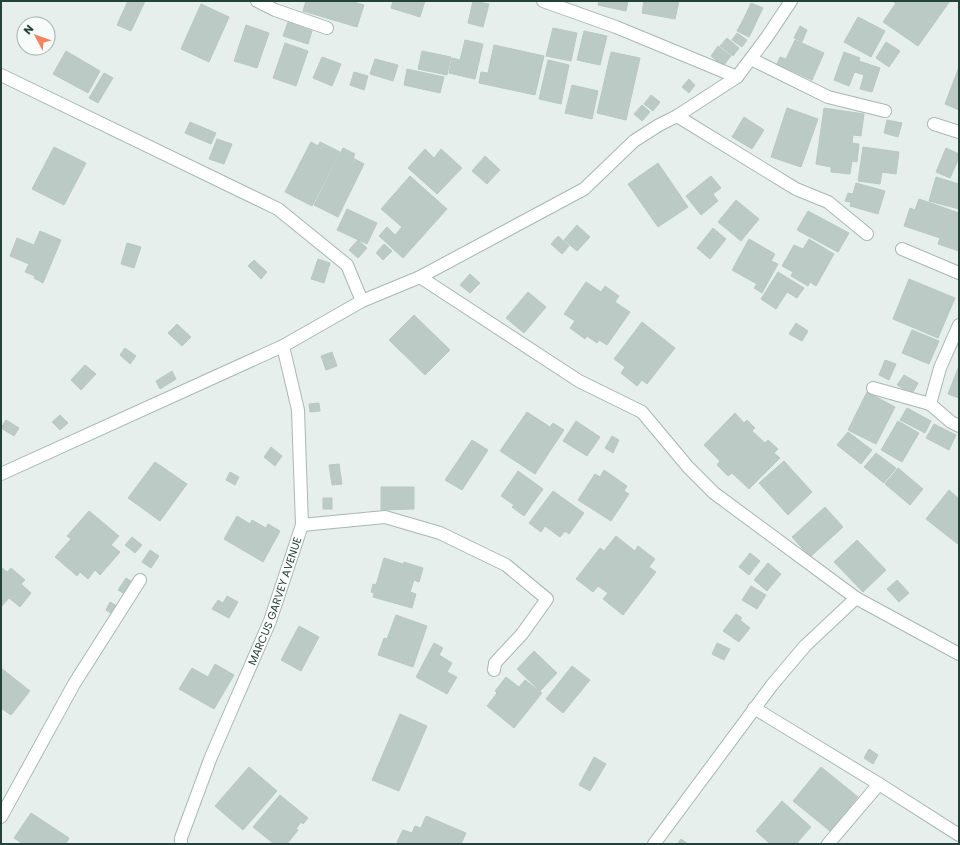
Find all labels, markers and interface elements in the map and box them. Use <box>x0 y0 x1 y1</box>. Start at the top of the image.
north arrow <box>16 16 56 56</box>
text: N <box>20 21 37 38</box>
street label: MARCUS GARVEY AVENUE <box>244 535 305 668</box>

